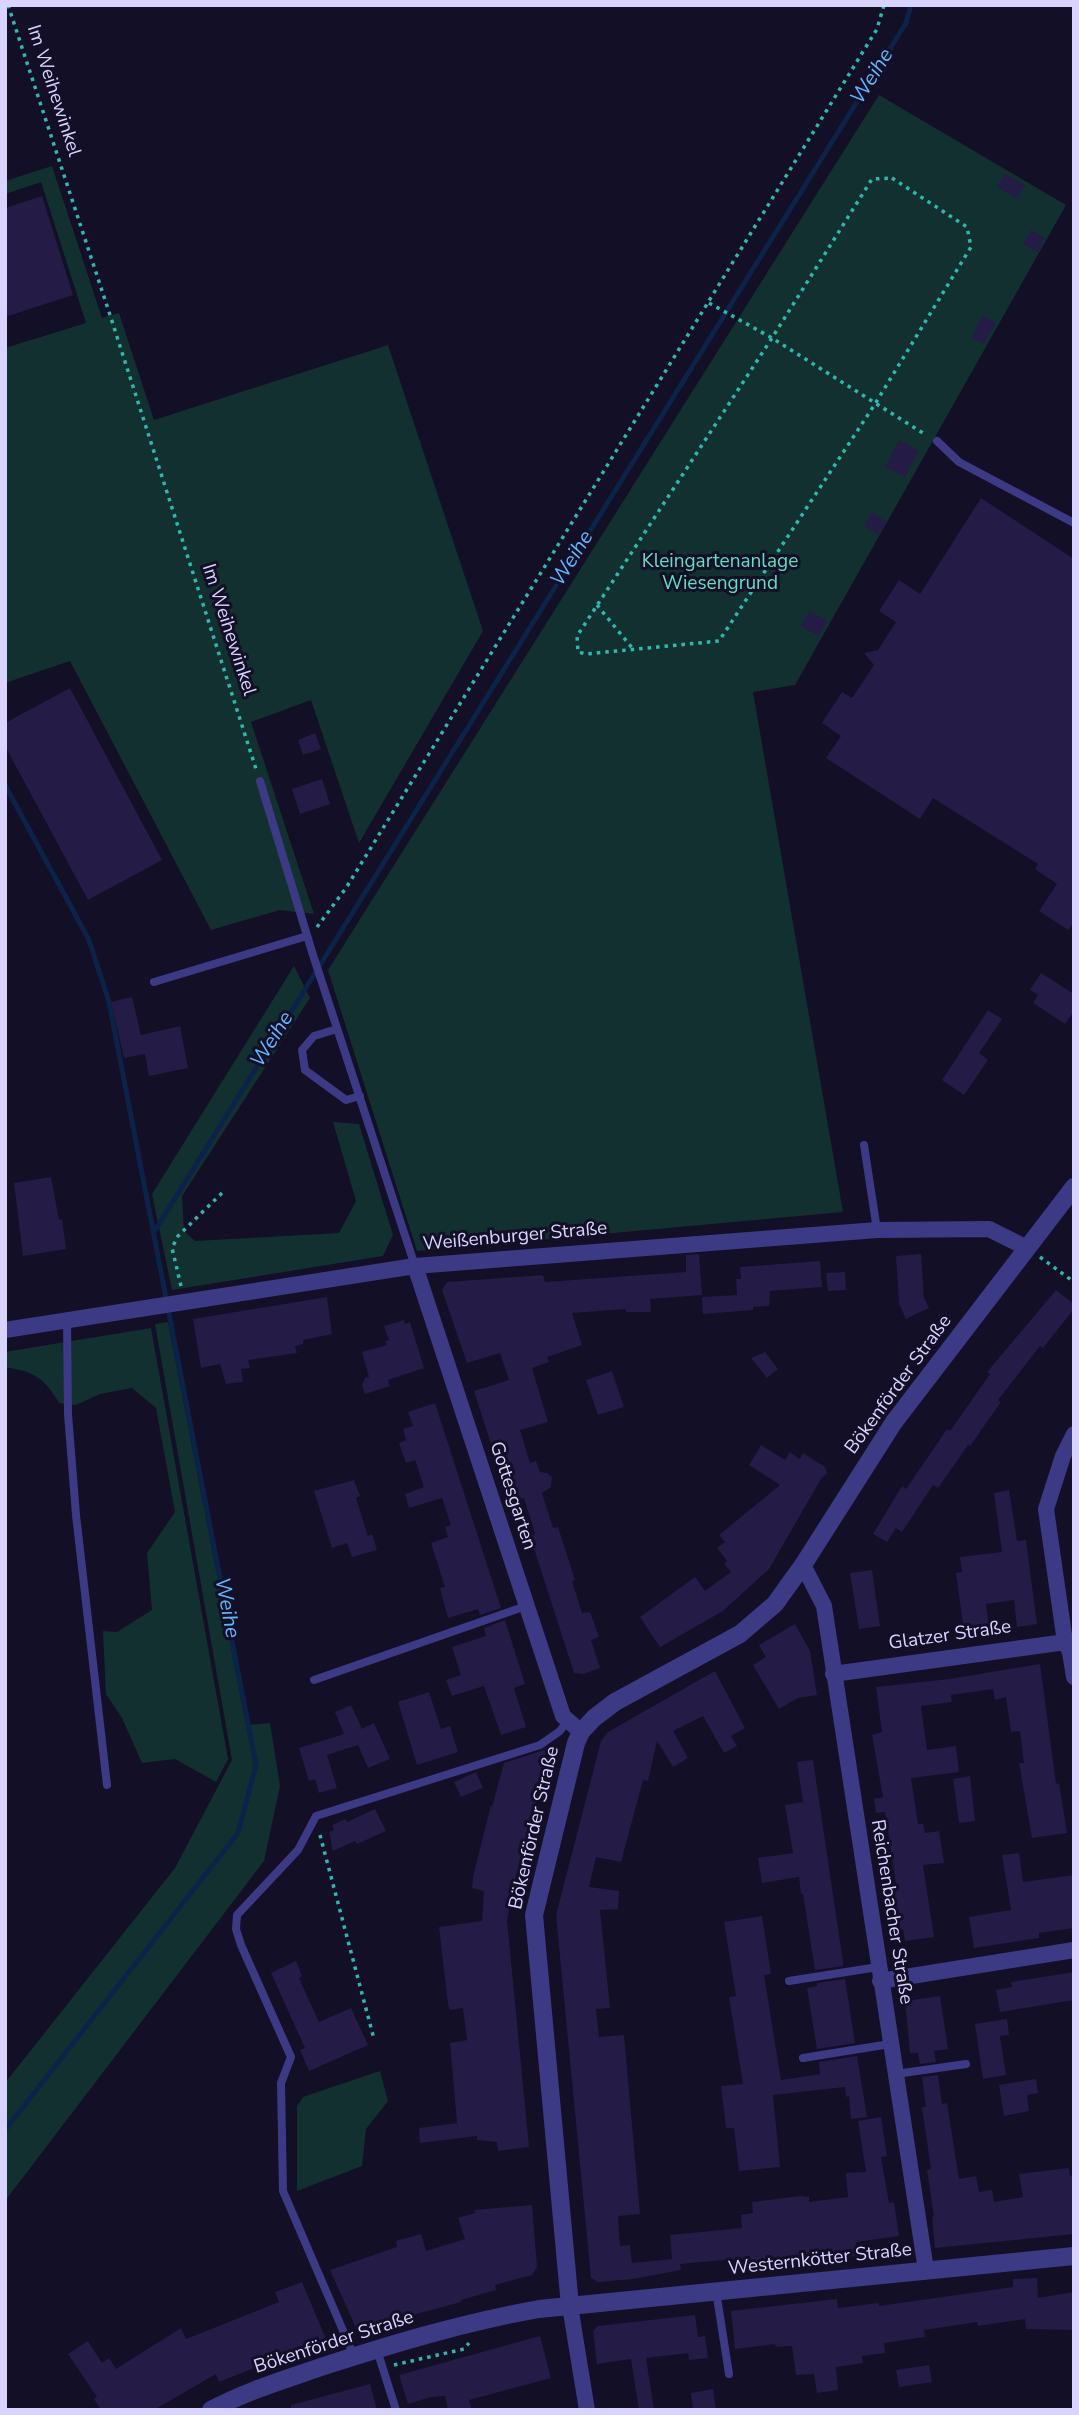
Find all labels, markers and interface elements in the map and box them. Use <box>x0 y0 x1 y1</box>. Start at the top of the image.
street label: Im Weihewinkel <box>21 22 85 160</box>
water label: Weihe <box>846 44 900 110</box>
water label: Weihe <box>546 526 600 592</box>
park label: Kleingartenanlage Wiesengrund <box>642 551 798 595</box>
street label: Im Weihewinkel <box>196 561 260 699</box>
water label: Weihe <box>246 1007 300 1073</box>
street label: Weißenburger Straße <box>422 1218 608 1256</box>
street label: Bökenförder Straße <box>841 1311 957 1459</box>
street label: Gottesgarten <box>484 1439 540 1553</box>
water label: Weihe <box>208 1576 244 1640</box>
street label: Glatzer Straße <box>887 1616 1013 1656</box>
street label: Bökenförder Straße <box>505 1744 565 1912</box>
street label: Reichenbacher Straße <box>865 1818 917 2006</box>
street label: Westernkötter Straße <box>727 2239 913 2281</box>
street label: Bökenförder Straße <box>251 2306 417 2380</box>

